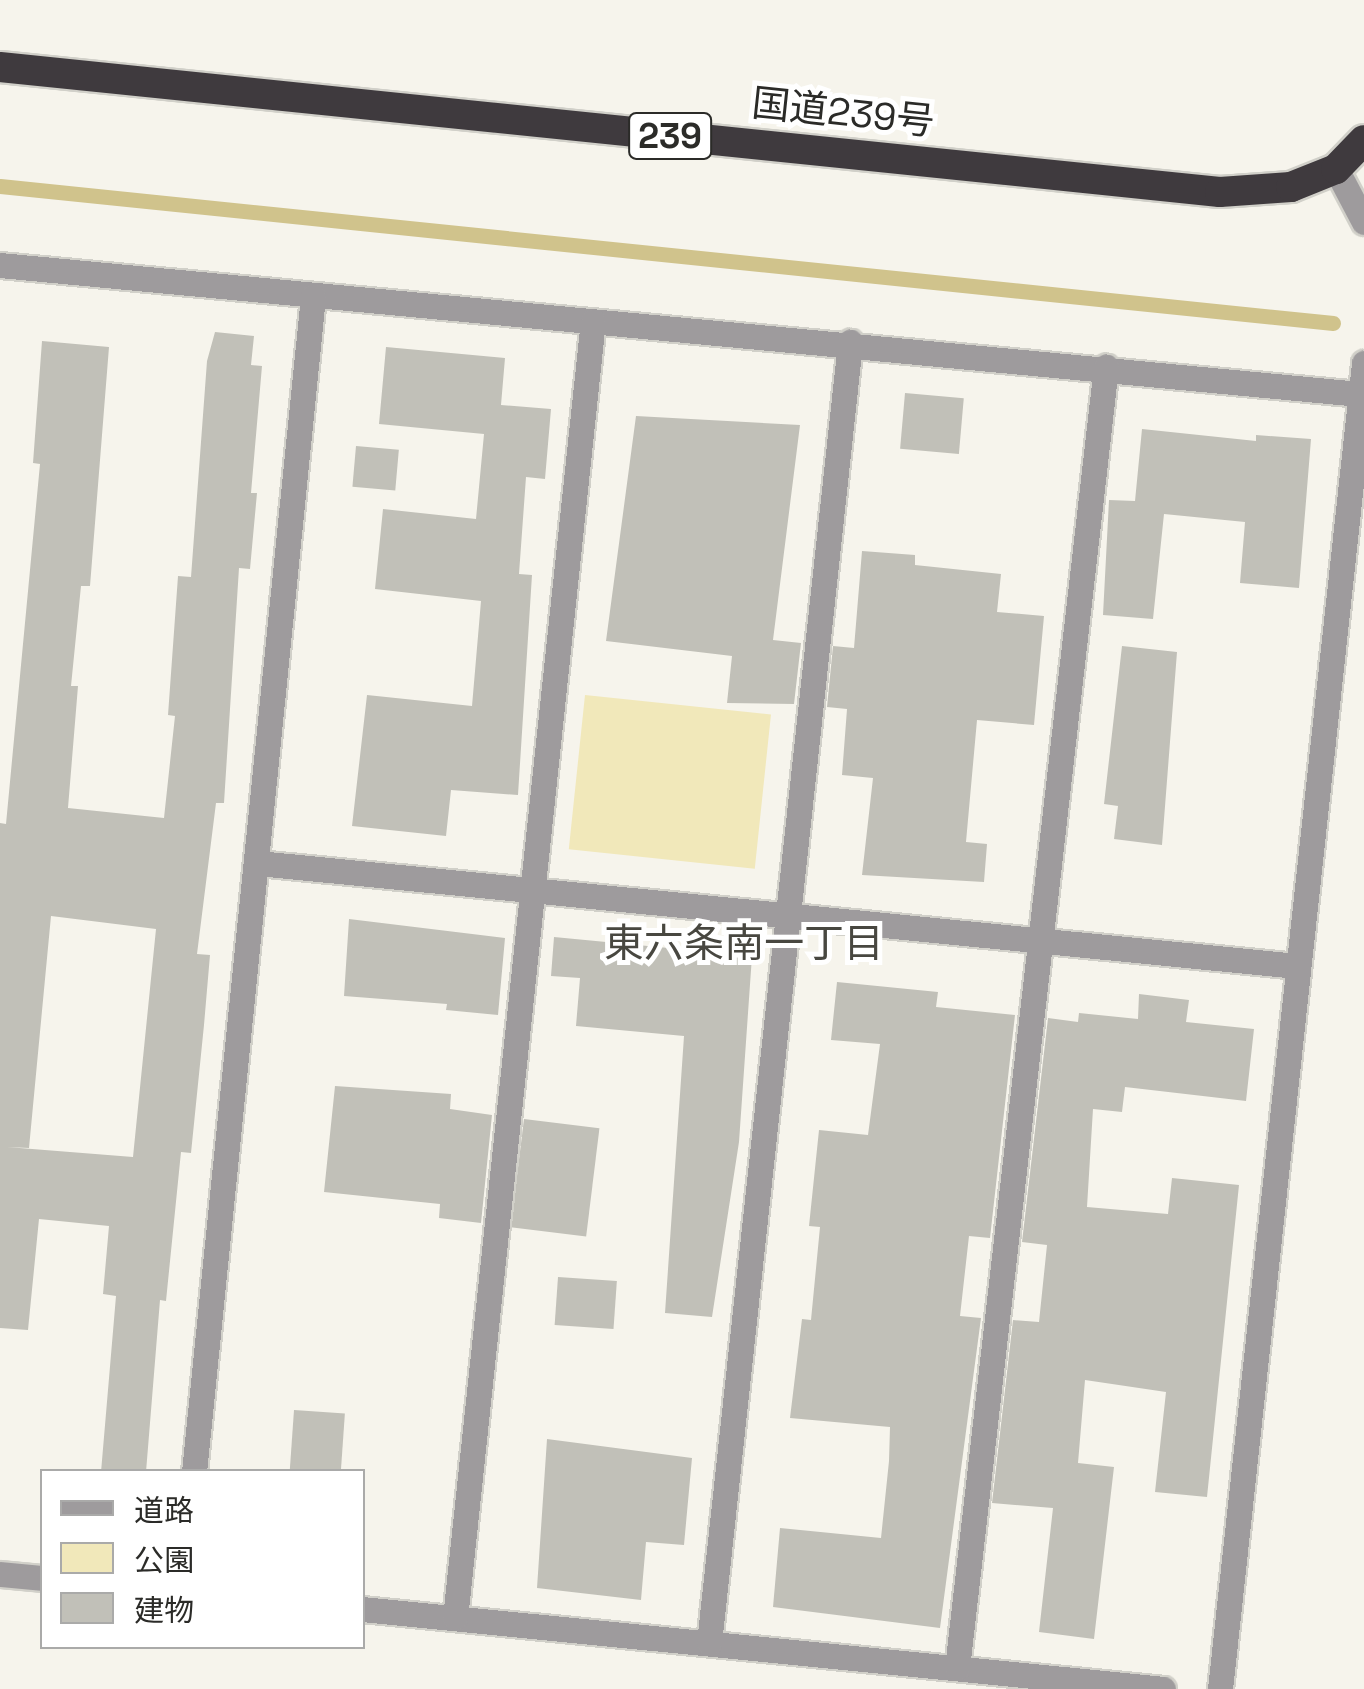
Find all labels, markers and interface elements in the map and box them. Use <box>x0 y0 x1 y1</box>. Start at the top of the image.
street label: 国道239号 <box>750 81 936 145</box>
road number: 239 <box>628 106 712 166</box>
district label: 東六条南一丁目 <box>604 920 884 968</box>
legend <box>40 1469 365 1649</box>
text: 道路 <box>134 1491 194 1530</box>
text: 公園 <box>134 1541 194 1580</box>
text: 建物 <box>134 1591 194 1630</box>

